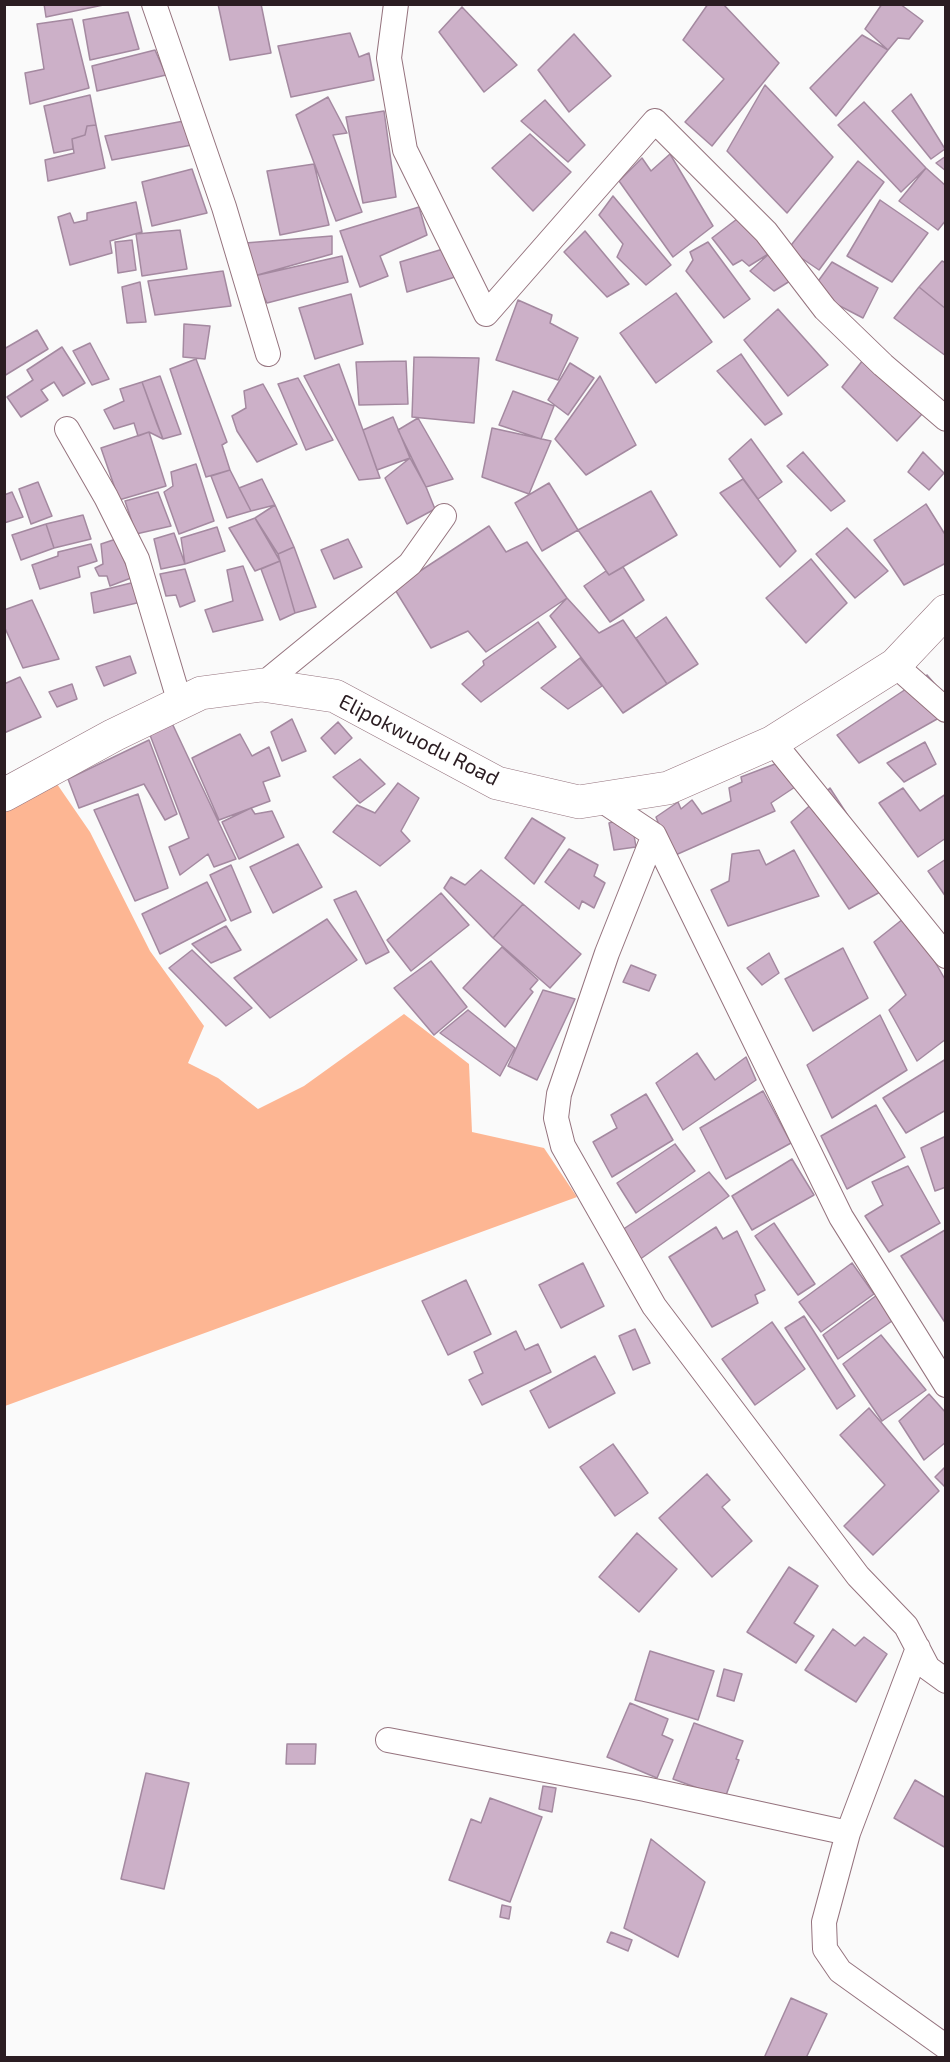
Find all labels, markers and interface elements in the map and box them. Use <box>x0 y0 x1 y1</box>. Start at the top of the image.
street label: Elipokwuodu Road <box>335 689 503 791</box>

